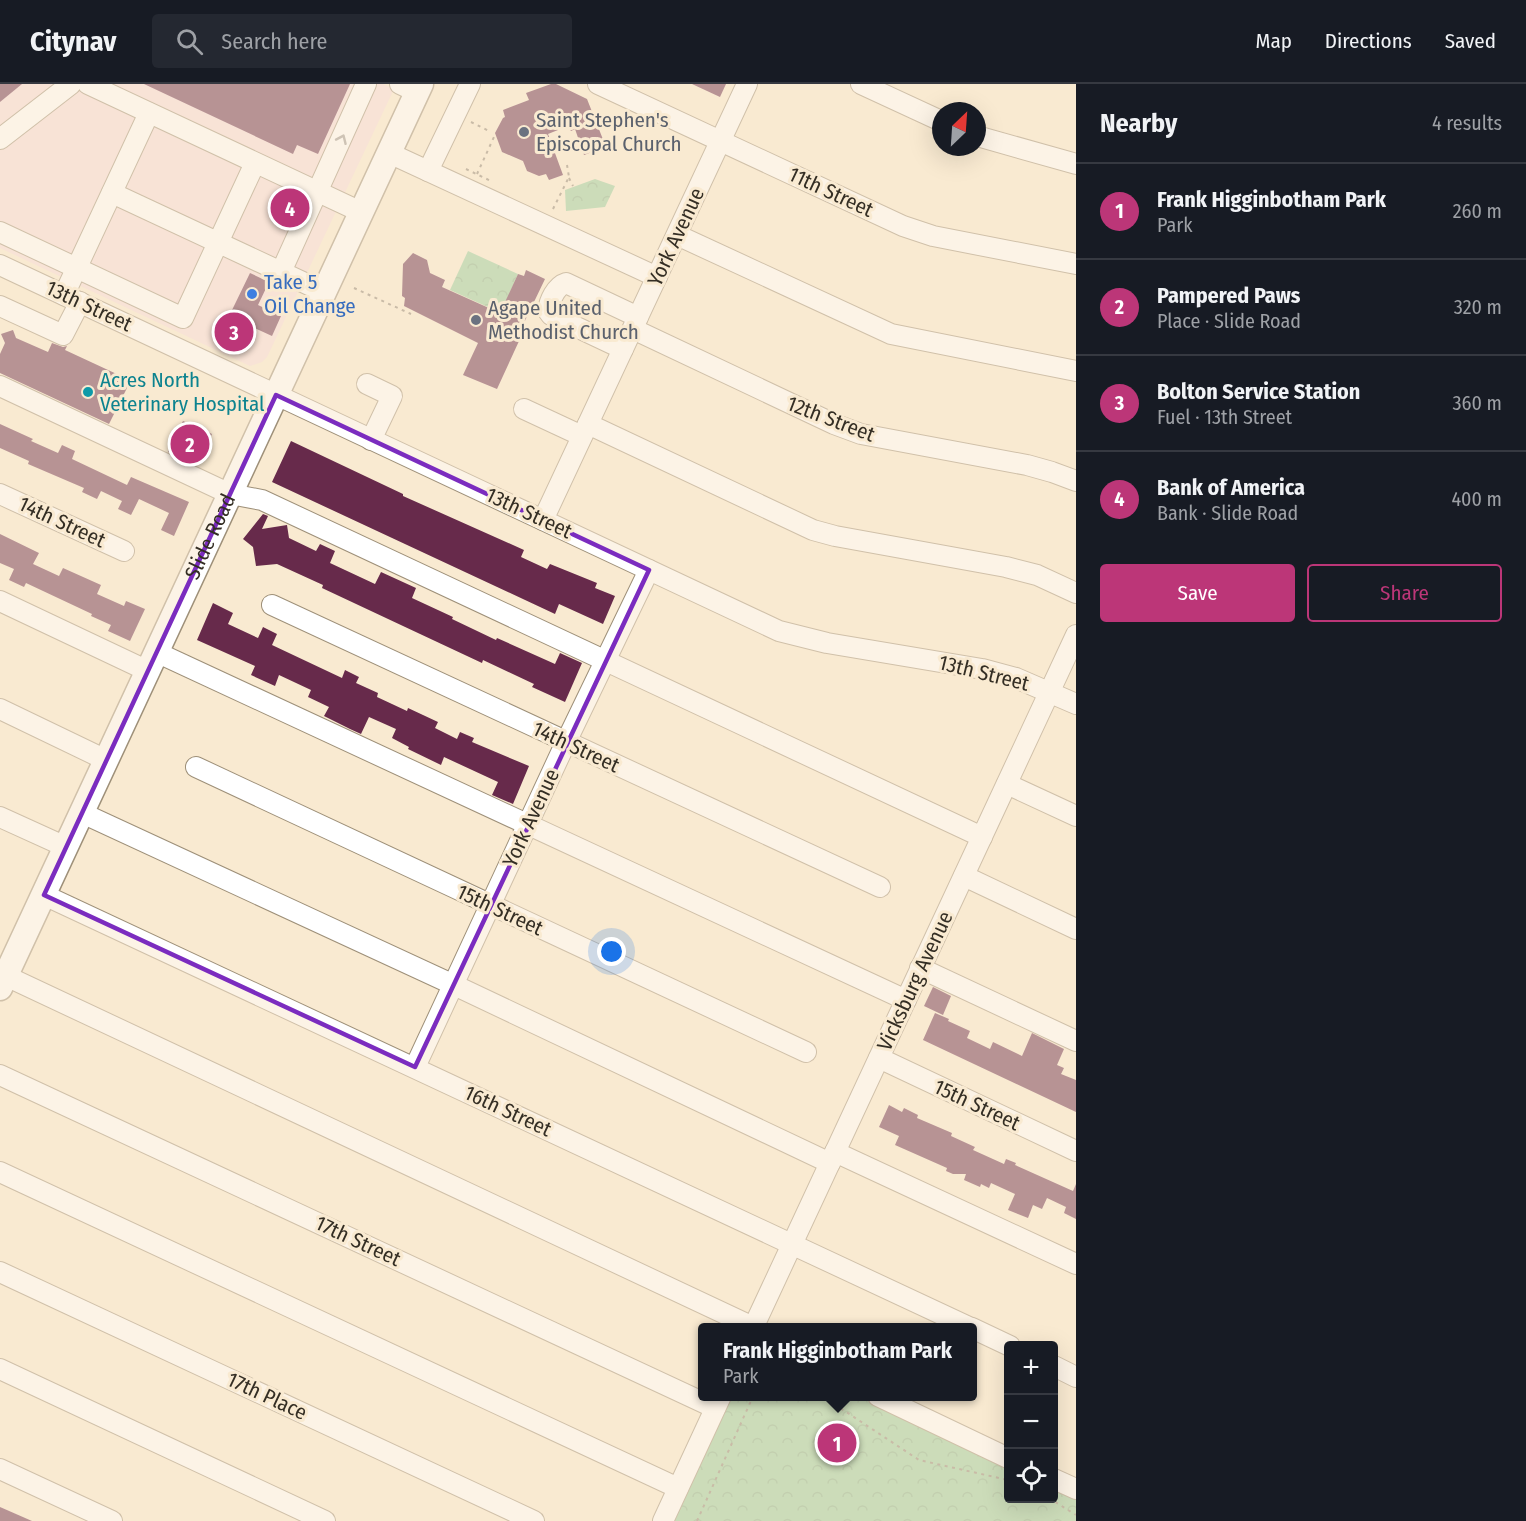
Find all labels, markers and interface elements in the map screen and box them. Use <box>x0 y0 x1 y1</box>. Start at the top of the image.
search box <box>152 14 572 68</box>
text: Citynav <box>30 25 116 58</box>
icon: search <box>173 25 206 58</box>
text: Search here <box>221 28 327 55</box>
text: Map <box>1255 28 1292 54</box>
text: Directions <box>1325 28 1412 54</box>
text: Saved <box>1445 28 1496 54</box>
north arrow <box>932 102 986 156</box>
place label: Saint Stephen's Episcopal Church <box>536 107 682 157</box>
text: Nearby <box>1100 108 1177 139</box>
text: 4 results <box>1432 111 1502 135</box>
marker: Saint Stephen's Episcopal Church <box>517 125 531 139</box>
one-way arrow <box>335 134 347 145</box>
street label: 11th Street <box>784 161 878 223</box>
street label: York Avenue <box>642 184 710 290</box>
pin: 4 <box>270 186 310 230</box>
text: Frank Higginbotham Park <box>1157 186 1386 213</box>
text: 1 <box>1115 199 1124 223</box>
text: 260 m <box>1453 199 1502 223</box>
text: Park <box>1157 213 1193 237</box>
place label: Take 5 Oil Change <box>264 269 356 319</box>
street label: 13th Street <box>42 275 136 337</box>
text: Pampered Paws <box>1157 282 1300 309</box>
marker: Take 5 Oil Change <box>245 287 259 301</box>
place label: Agape United Methodist Church <box>488 295 639 345</box>
text: 2 <box>1115 295 1124 319</box>
text: 320 m <box>1454 295 1502 319</box>
text: Place · Slide Road <box>1157 309 1301 333</box>
pin: 3 <box>214 310 254 354</box>
marker: Agape United Methodist Church <box>469 313 483 327</box>
place label: Acres North Veterinary Hospital <box>100 367 265 417</box>
text: Bolton Service Station <box>1157 378 1360 405</box>
marker: Acres North Veterinary Hospital <box>81 385 95 399</box>
street label: 12th Street <box>783 390 879 448</box>
text: 3 <box>1115 391 1124 415</box>
text: 360 m <box>1453 391 1502 415</box>
text: Fuel · 13th Street <box>1157 405 1292 429</box>
pin: 2 <box>170 422 210 466</box>
text: Bank of America <box>1157 474 1305 501</box>
street label: 13th Street <box>482 482 576 544</box>
text: 4 <box>1114 487 1125 511</box>
text: 400 m <box>1451 487 1502 511</box>
street label: Slide Road <box>179 490 241 583</box>
street label: 14th Street <box>14 491 110 553</box>
text: Bank · Slide Road <box>1157 501 1298 525</box>
button: Save <box>1100 564 1295 622</box>
button: Share <box>1307 564 1502 622</box>
street label: 13th Street <box>936 649 1032 697</box>
street label: 14th Street <box>528 716 624 778</box>
street label: York Avenue <box>497 765 565 871</box>
street label: 15th Street <box>453 879 547 941</box>
street label: Vicksburg Avenue <box>871 907 959 1055</box>
your location <box>597 937 626 966</box>
street label: 15th Street <box>930 1074 1024 1136</box>
street label: 16th Street <box>460 1080 556 1143</box>
street label: 17th Street <box>311 1210 405 1272</box>
popup <box>698 1323 977 1401</box>
text: Frank Higginbotham Park <box>723 1337 952 1364</box>
map controls <box>1004 1341 1058 1503</box>
button: + <box>1004 1341 1058 1395</box>
text: Park <box>723 1364 759 1388</box>
street label: 17th Place <box>223 1366 311 1426</box>
button: − <box>1004 1395 1058 1449</box>
pin: 1 <box>818 1420 856 1466</box>
button: locate <box>1004 1449 1058 1503</box>

